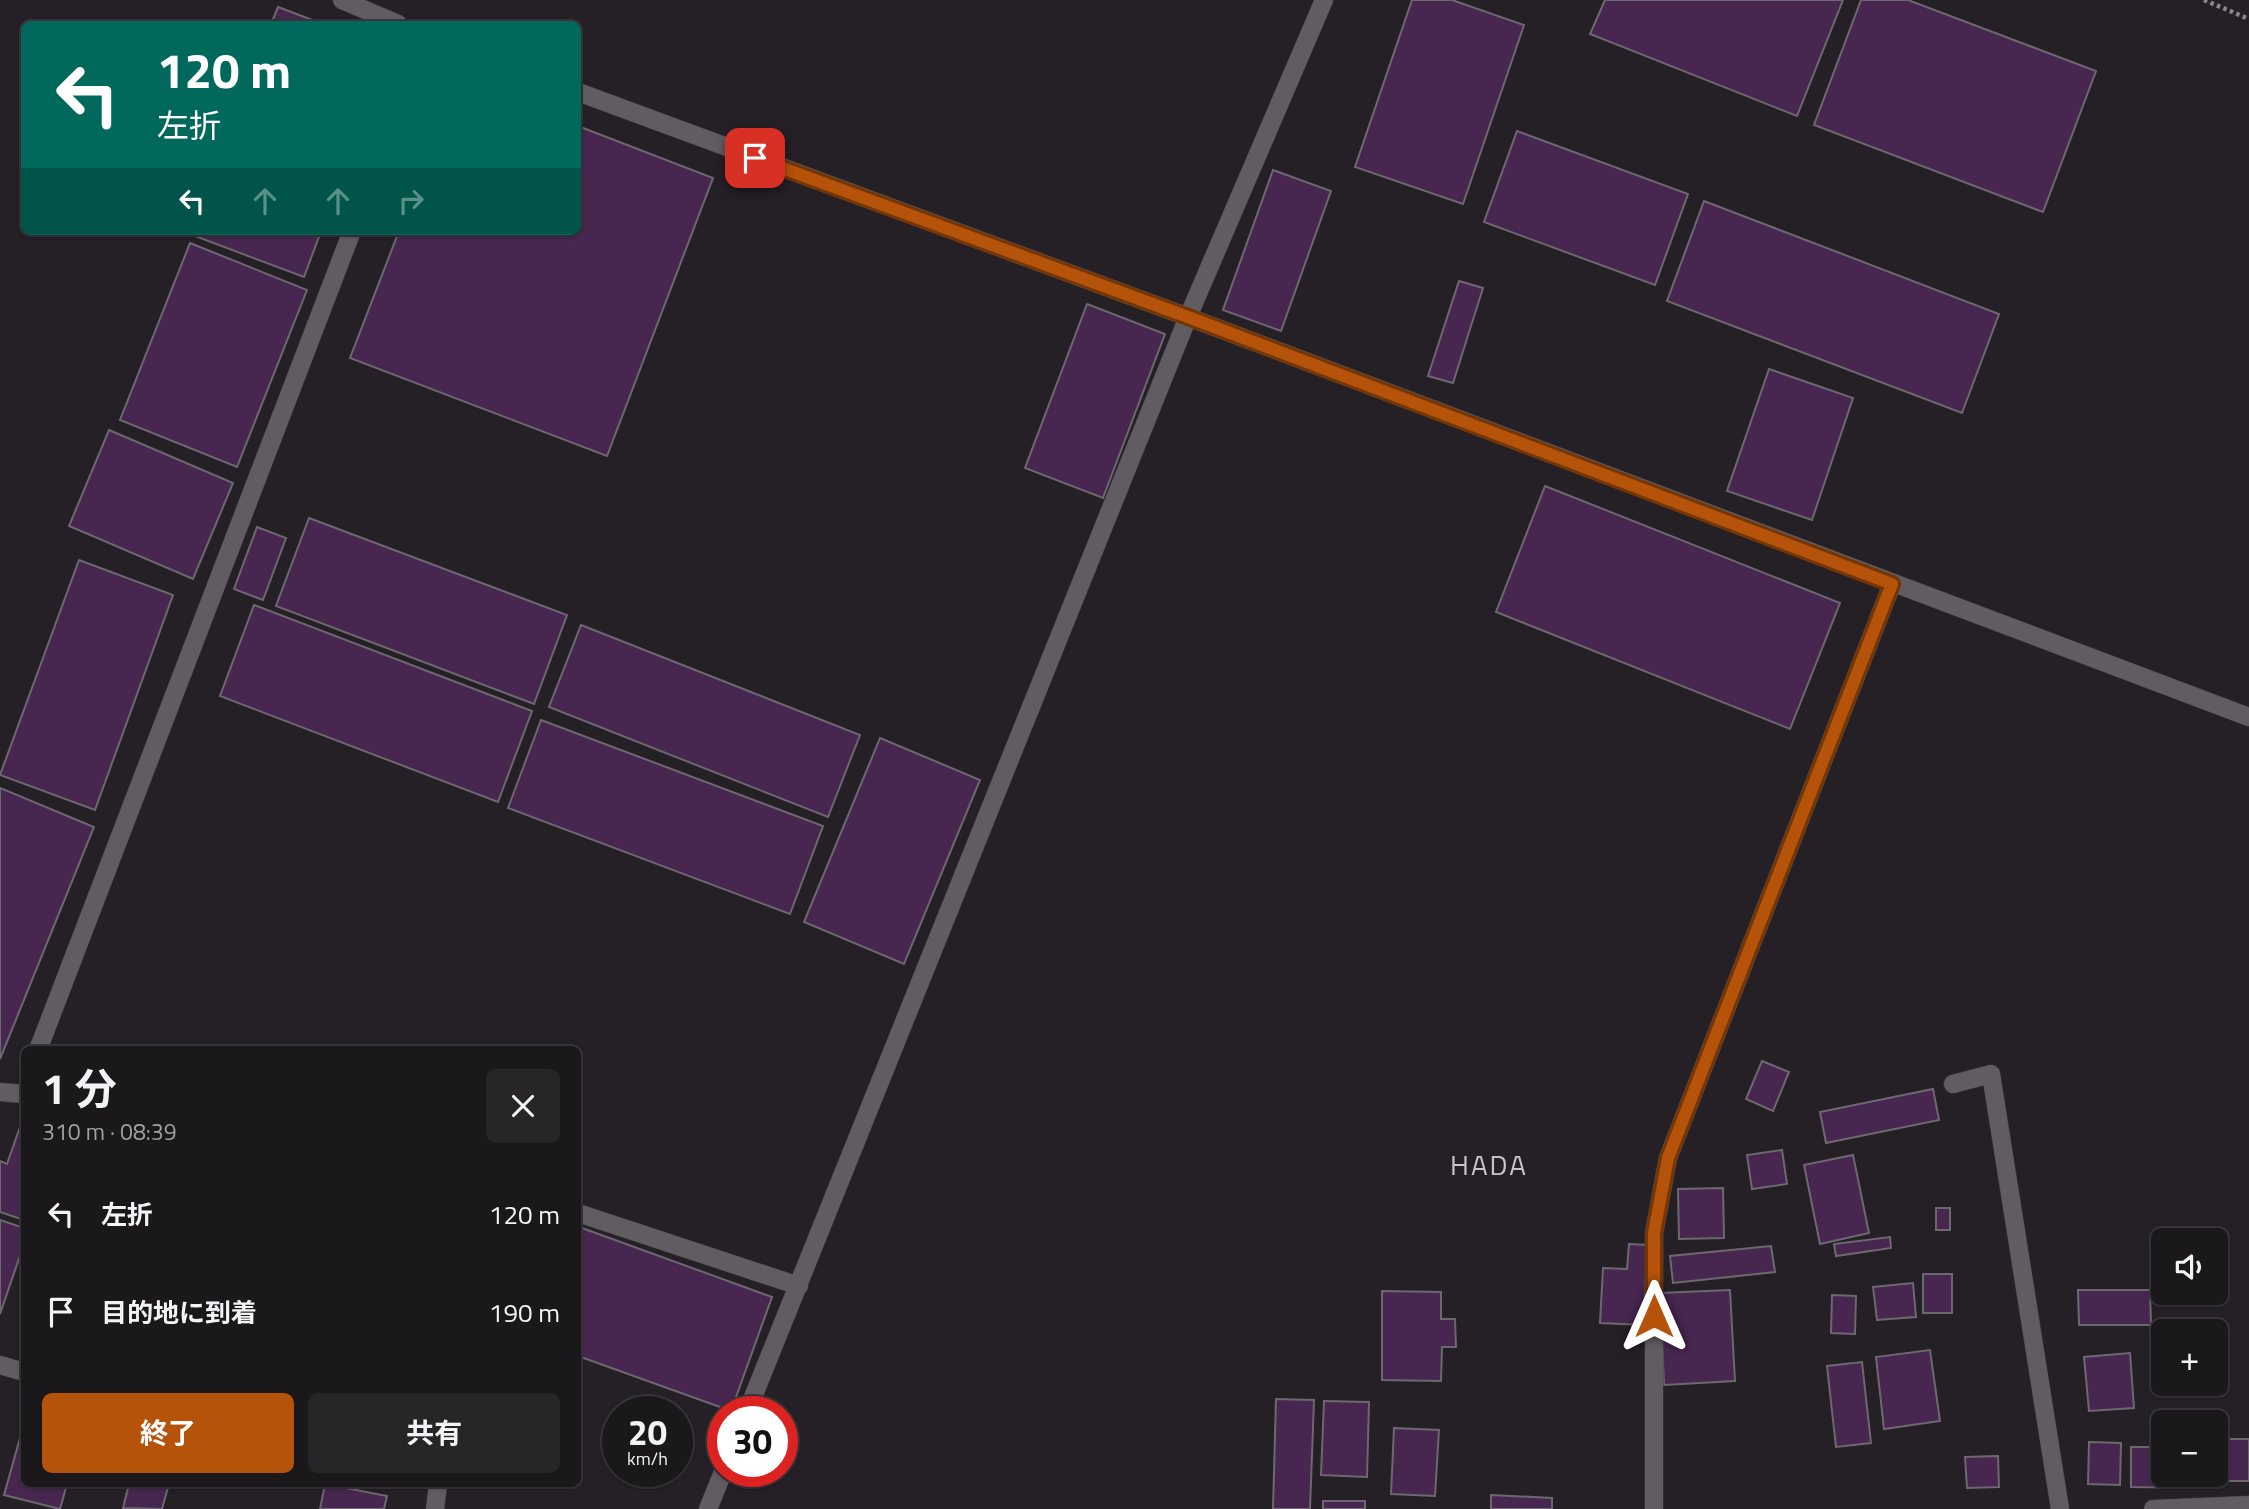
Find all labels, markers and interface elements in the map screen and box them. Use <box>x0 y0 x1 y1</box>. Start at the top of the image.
text: 120 m <box>157 32 291 107</box>
icon: left <box>42 49 133 140</box>
text: 左折 <box>157 101 221 149</box>
pin <box>725 128 785 188</box>
icon: arrive <box>736 139 774 177</box>
icon: left <box>173 182 211 220</box>
icon: ahead <box>246 182 284 220</box>
icon: ahead <box>319 182 357 220</box>
icon: right <box>392 182 430 220</box>
text: 1 分 <box>42 1056 117 1120</box>
button: close <box>486 1069 560 1143</box>
text: 310 m · 08:39 <box>42 1114 177 1149</box>
district label: HADA <box>1450 1143 1528 1186</box>
icon: left <box>42 1195 80 1233</box>
text: 左折 <box>101 1195 153 1234</box>
text: 120 m <box>489 1195 560 1234</box>
map controls <box>2151 1228 2228 1487</box>
button: sound <box>2151 1228 2228 1305</box>
position arrow <box>1617 1279 1691 1353</box>
icon: arrive <box>42 1293 80 1331</box>
text: 目的地に到着 <box>101 1293 257 1332</box>
text: 190 m <box>489 1293 560 1332</box>
button: + <box>2151 1319 2228 1396</box>
button: 終了 <box>42 1393 294 1473</box>
button: 共有 <box>308 1393 560 1473</box>
speed limit sign: 30 <box>707 1396 798 1487</box>
text: 20 <box>628 1405 667 1459</box>
button: − <box>2151 1410 2228 1487</box>
text: km/h <box>627 1445 668 1472</box>

